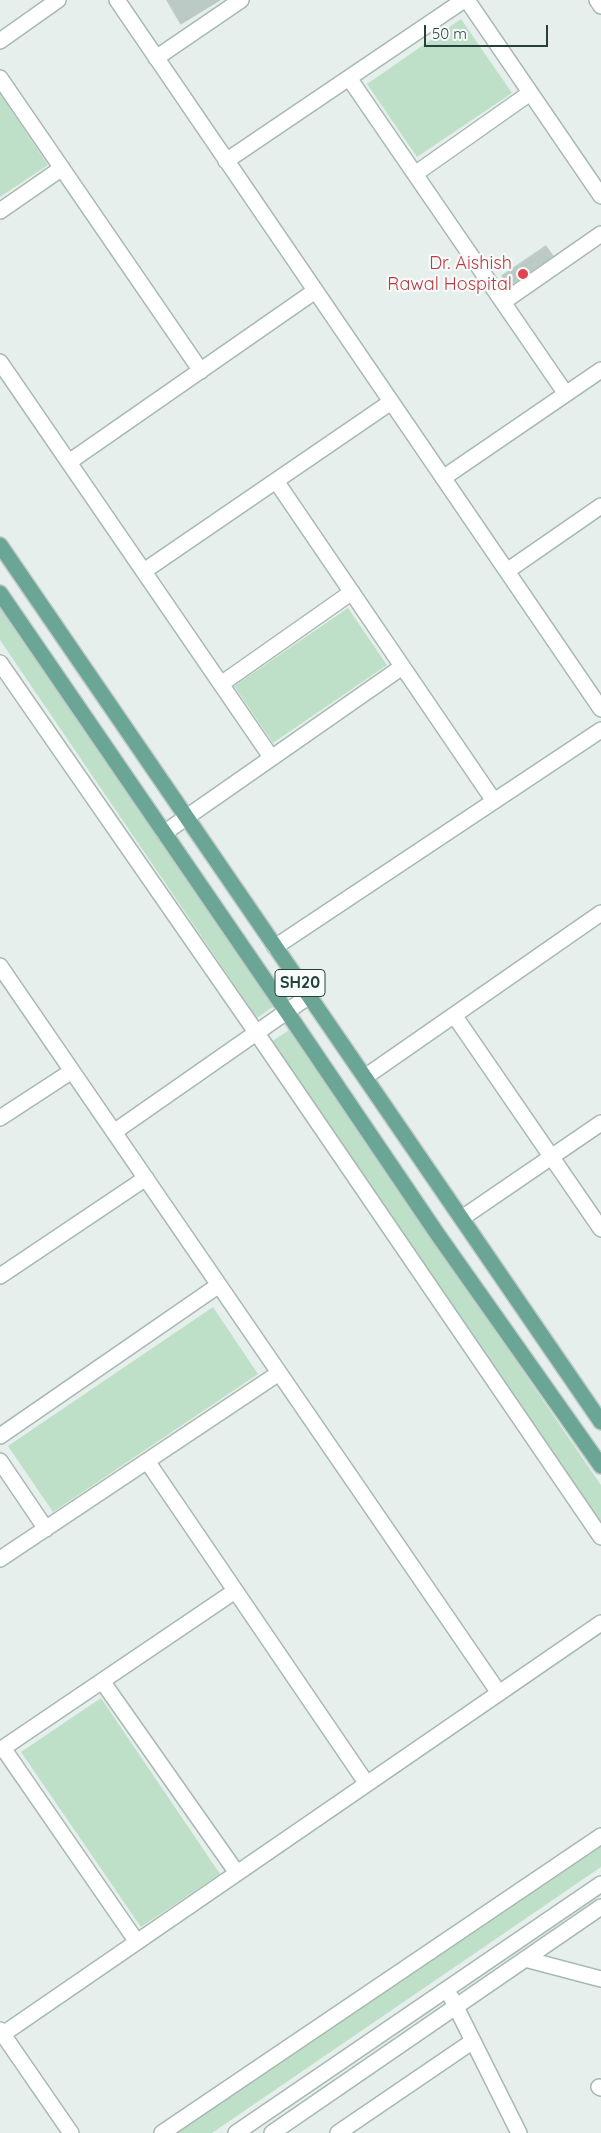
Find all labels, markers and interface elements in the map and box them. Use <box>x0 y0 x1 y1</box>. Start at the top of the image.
scale bar <box>426 15 550 47</box>
text: 50 m <box>432 24 467 43</box>
place label: Dr. Aishish Rawal Hospital <box>387 253 512 296</box>
marker: Dr. Aishish Rawal Hospital <box>516 267 530 281</box>
road number: SH20 <box>275 970 325 996</box>

